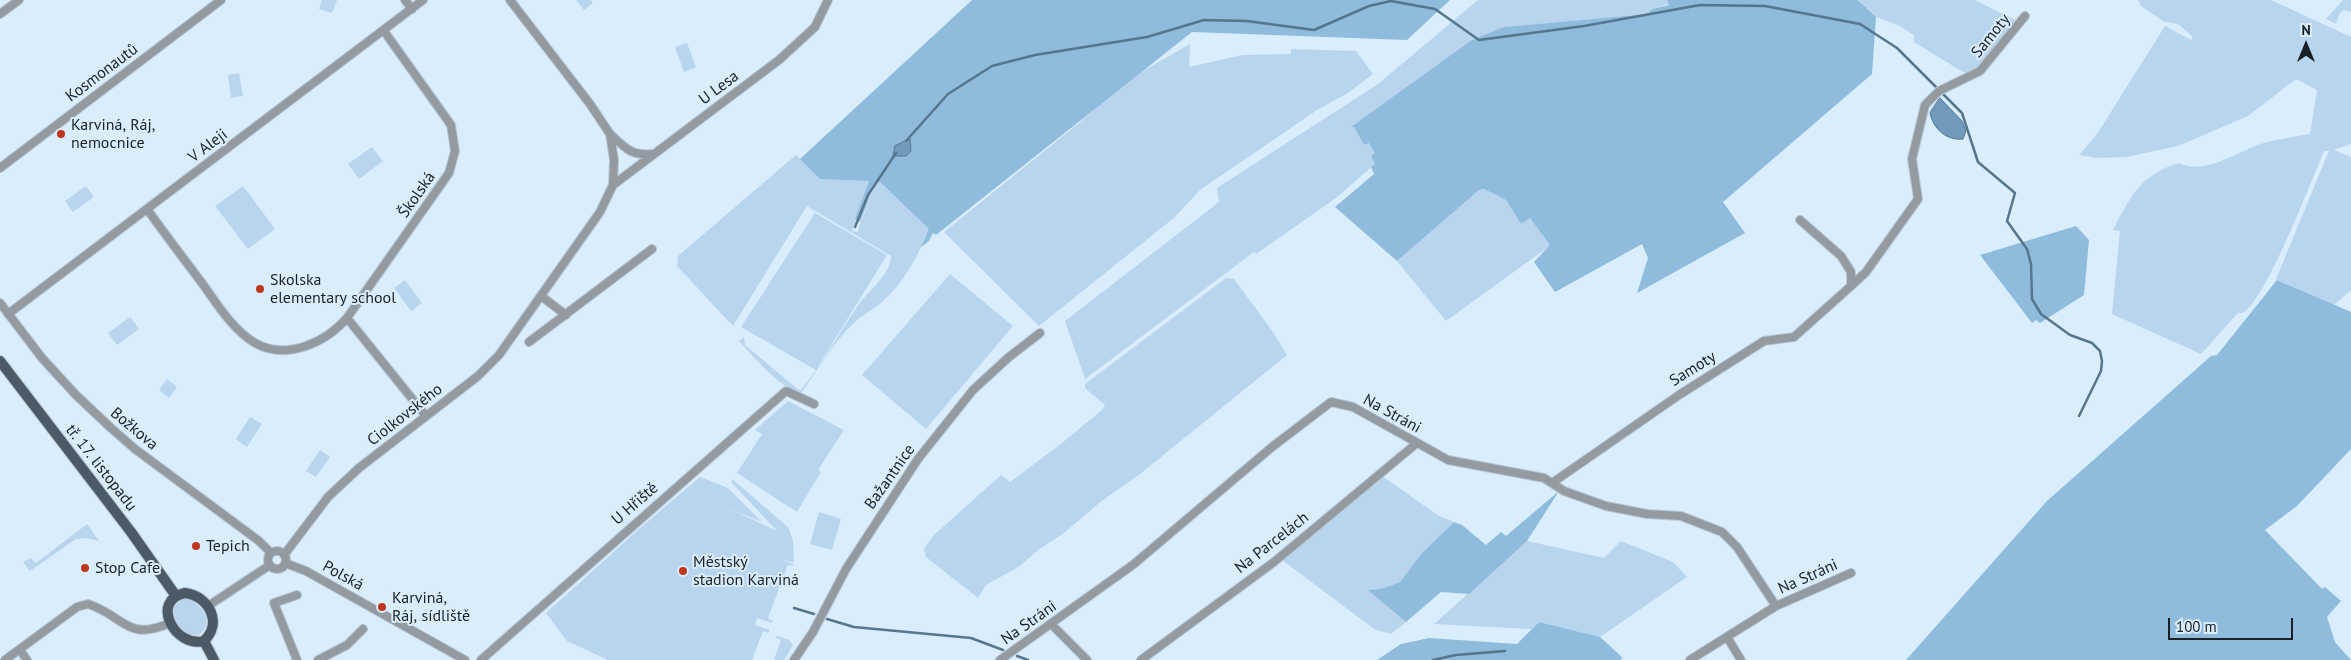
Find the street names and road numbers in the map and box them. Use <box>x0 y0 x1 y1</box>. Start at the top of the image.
street label: Samoty <box>1968 10 2014 62</box>
street label: Kosmonautů <box>62 40 142 106</box>
street label: U Lesa <box>695 67 743 109</box>
street label: V Aleji <box>185 125 231 167</box>
street label: Školská <box>394 168 440 222</box>
street label: Samoty <box>1666 347 1720 391</box>
street label: Ciolkovského <box>364 380 446 450</box>
street label: Na Stráni <box>1360 390 1424 438</box>
street label: Božkova <box>106 404 162 454</box>
street label: tř. 17. listopadu <box>61 421 141 515</box>
street label: Bažantnice <box>861 441 919 513</box>
street label: U Hřiště <box>608 479 662 529</box>
street label: Na Parcelách <box>1231 508 1313 578</box>
street label: Na Stráni <box>1775 555 1841 599</box>
street label: Polská <box>319 557 367 595</box>
street label: Na Stráni <box>998 597 1060 649</box>

